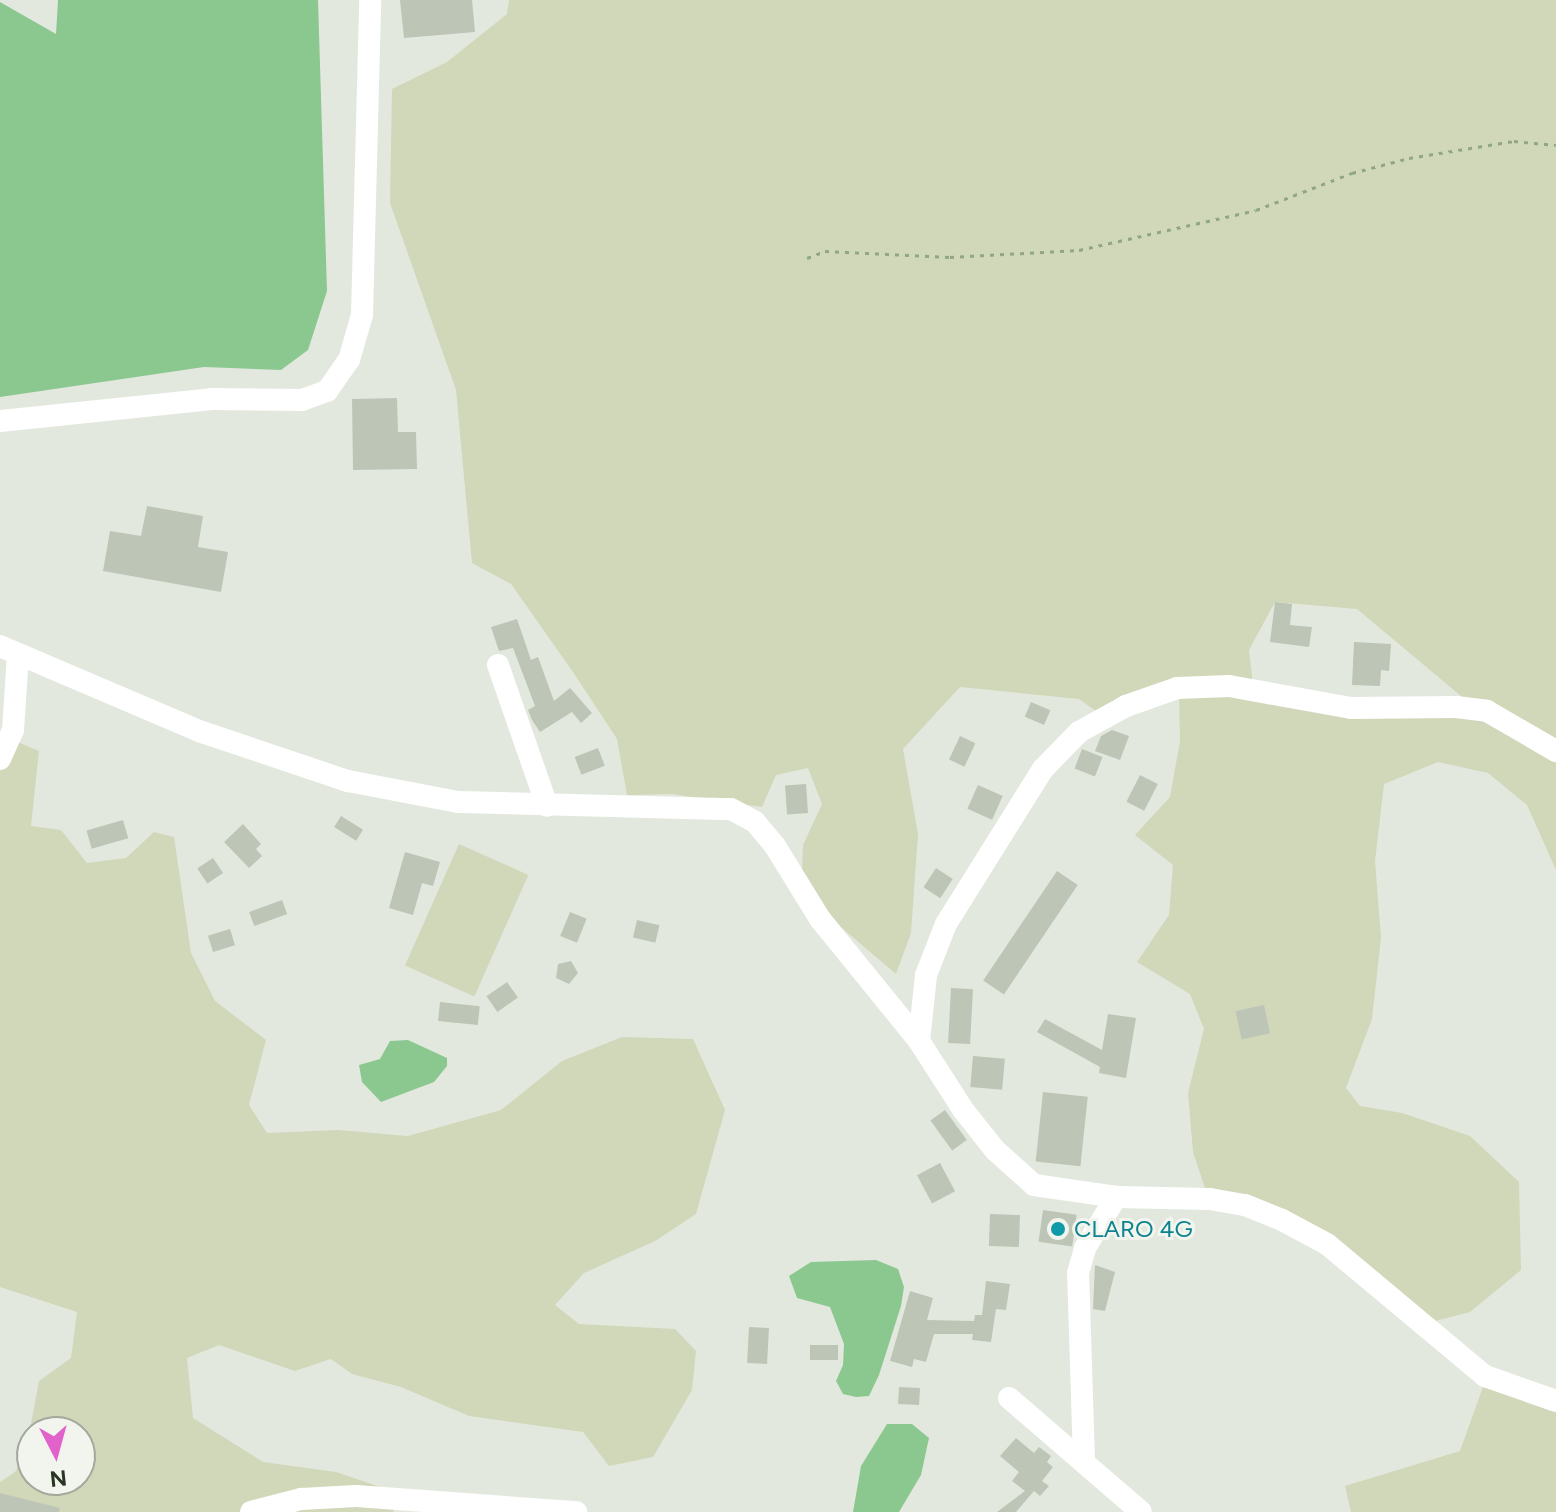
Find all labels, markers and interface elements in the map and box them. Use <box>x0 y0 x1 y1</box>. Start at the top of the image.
place label: CLARO 4G <box>1074 1215 1193 1243</box>
marker: CLARO 4G <box>1049 1220 1067 1238</box>
north arrow <box>16 1416 96 1496</box>
text: N <box>48 1464 68 1493</box>

